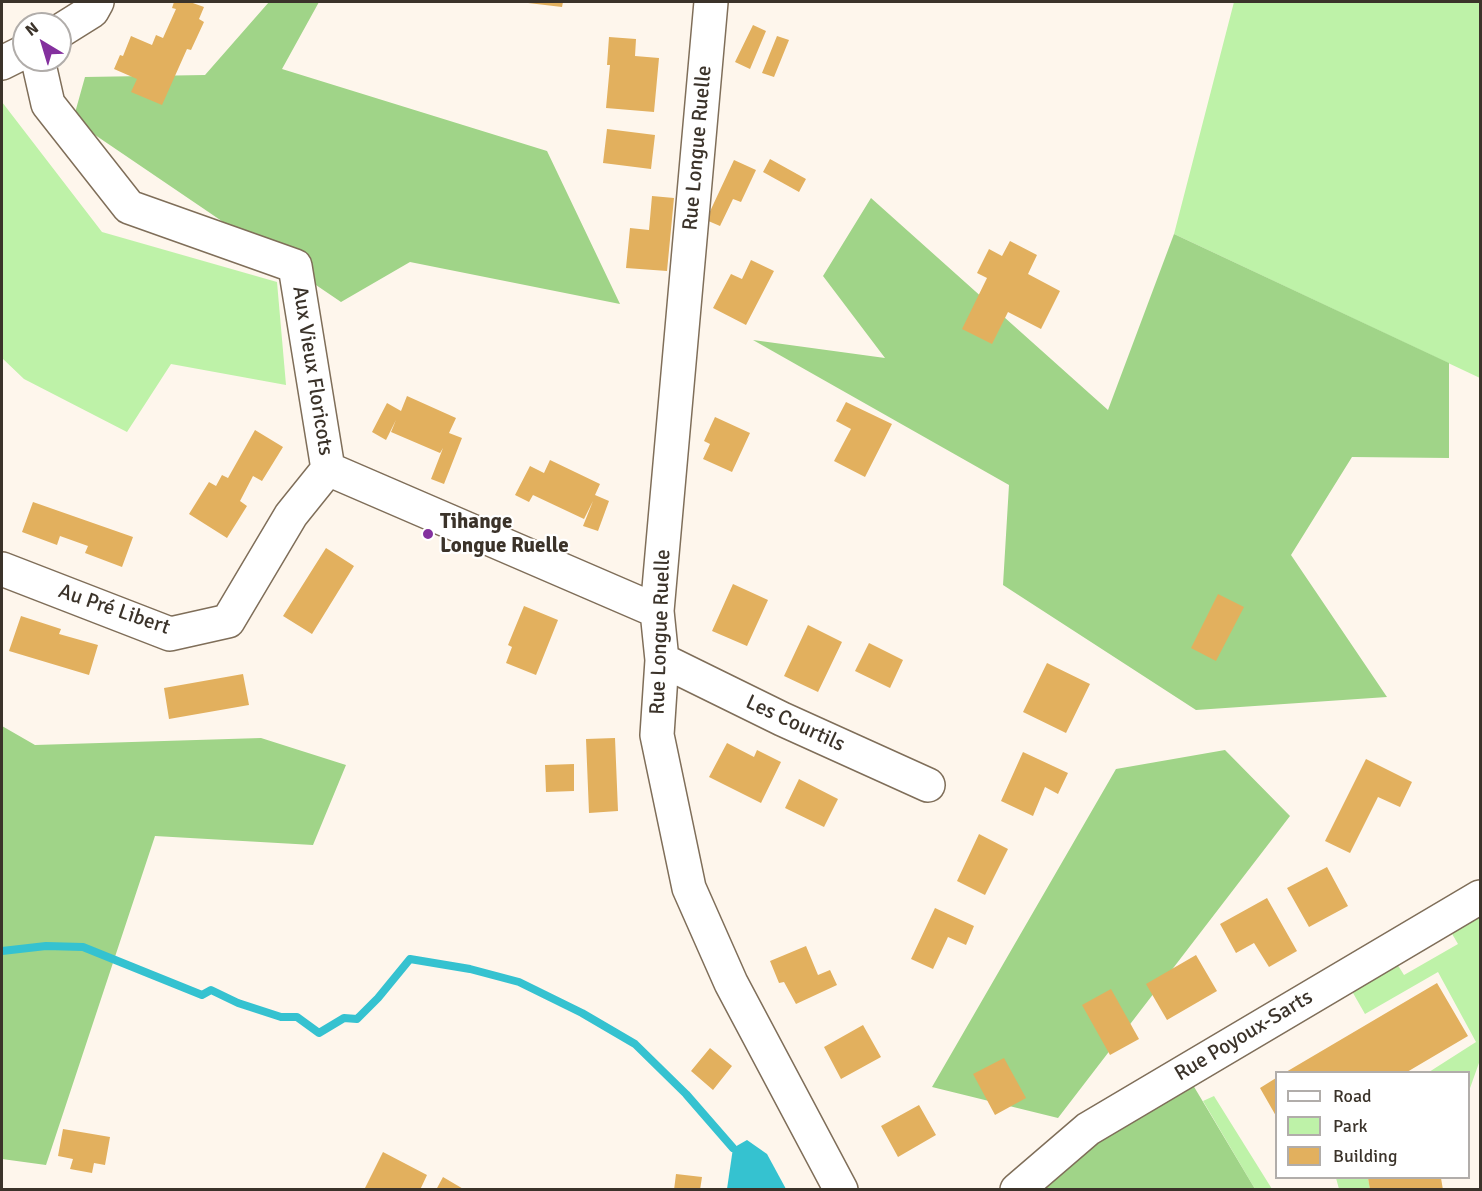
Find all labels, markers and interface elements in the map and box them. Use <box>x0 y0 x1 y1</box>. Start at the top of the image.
north arrow <box>12 12 72 72</box>
text: N <box>22 18 43 41</box>
street label: Rue Longue Ruelle <box>678 64 718 232</box>
street label: Aux Vieux Floricots <box>286 285 338 457</box>
place label: Tihange Longue Ruelle <box>440 509 569 559</box>
marker: Tihange Longue Ruelle <box>421 527 435 541</box>
street label: Rue Longue Ruelle <box>646 549 676 715</box>
street label: Au Pré Libert <box>55 579 173 641</box>
street label: Les Courtils <box>741 690 849 758</box>
street label: Rue Poyoux-Sarts <box>1170 985 1318 1087</box>
legend <box>1275 1071 1470 1179</box>
text: Road <box>1333 1085 1372 1107</box>
text: Park <box>1333 1115 1368 1137</box>
text: Building <box>1333 1145 1397 1167</box>

